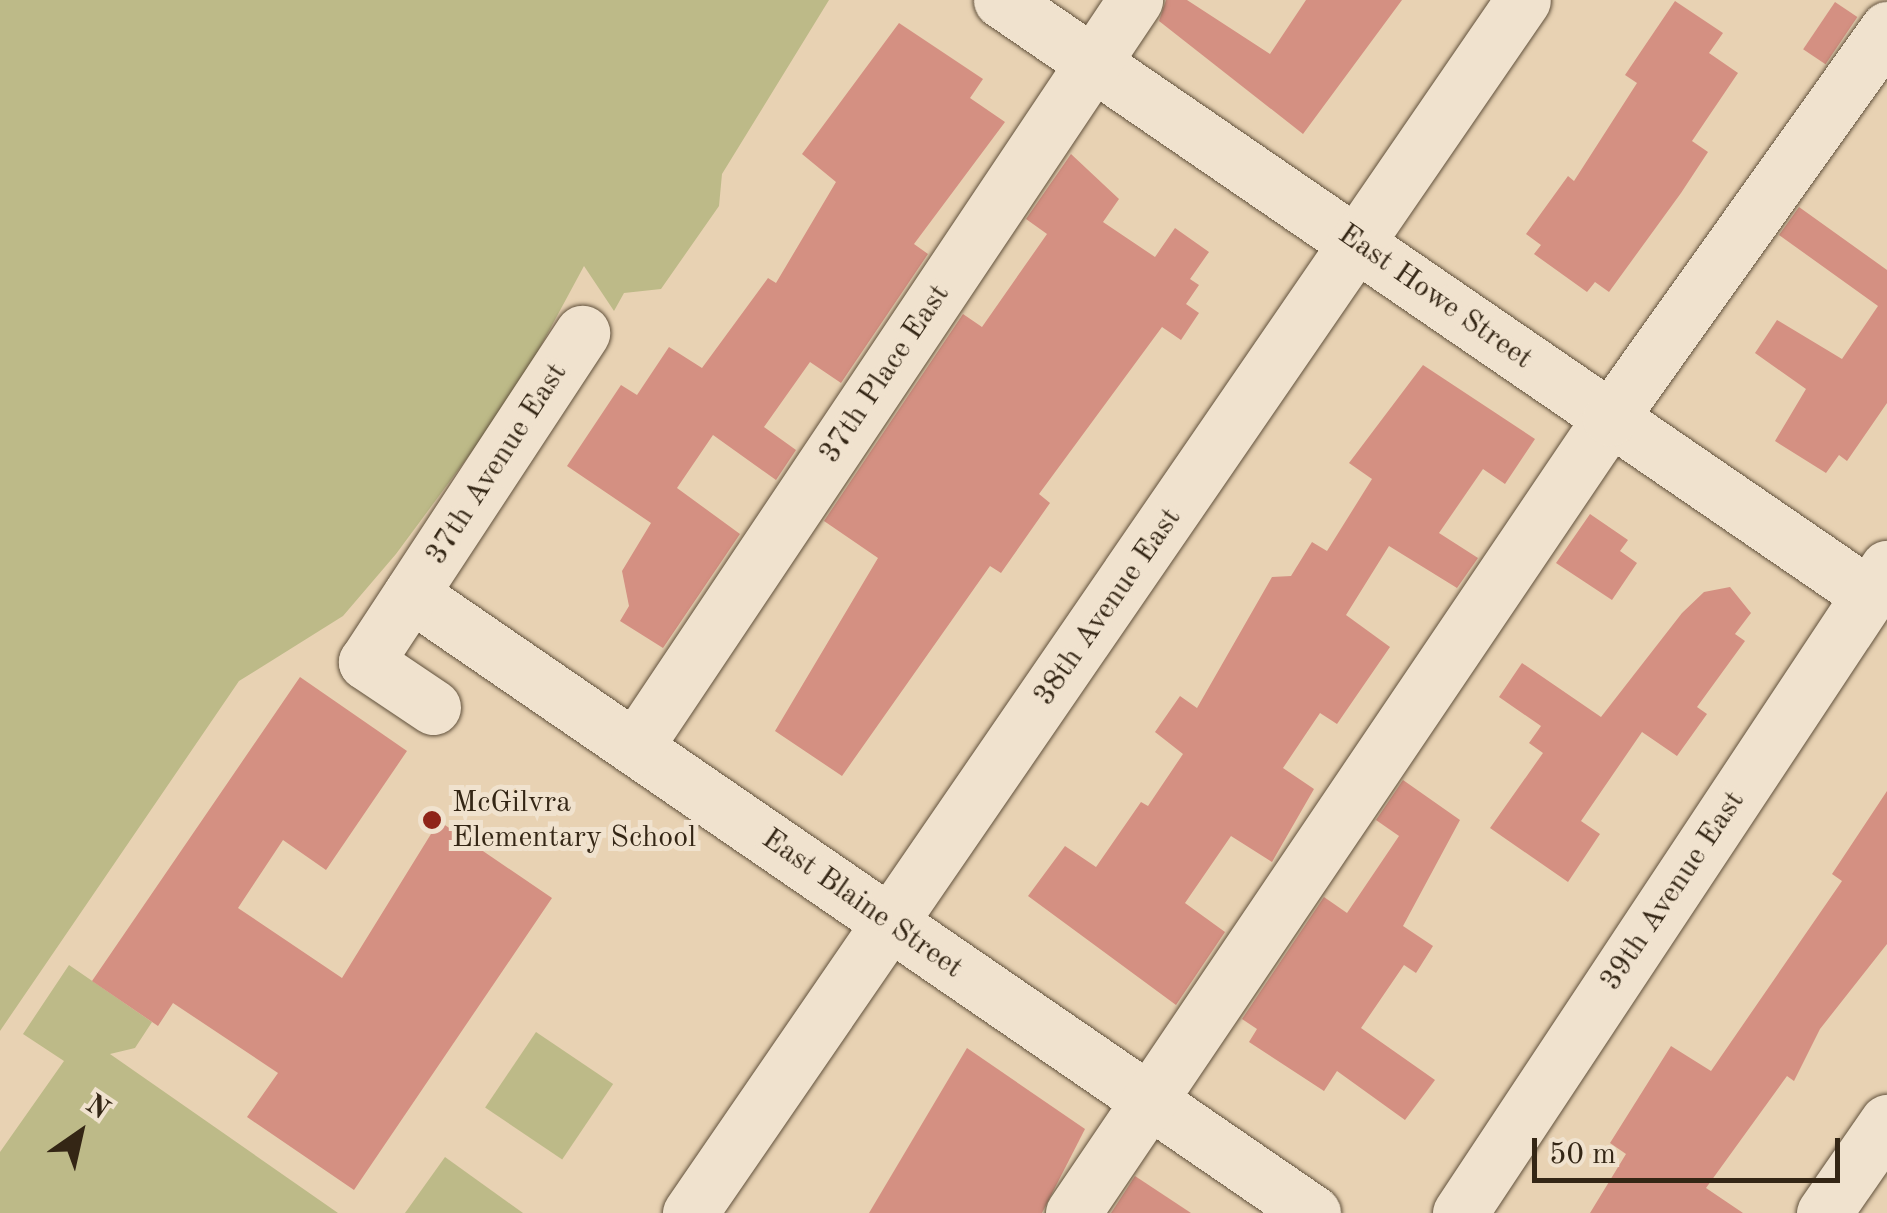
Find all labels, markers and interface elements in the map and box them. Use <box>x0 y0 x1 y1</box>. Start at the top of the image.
street label: East Howe Street <box>1331 217 1539 377</box>
street label: 37th Place East <box>812 278 958 470</box>
street label: 37th Avenue East <box>419 357 575 571</box>
street label: 38th Avenue East <box>1027 501 1189 713</box>
street label: 39th Avenue East <box>1593 784 1753 998</box>
place label: McGilvra Elementary School <box>452 785 696 856</box>
marker: McGilvra Elementary School <box>421 809 443 831</box>
street label: East Blaine Street <box>755 821 969 987</box>
north arrow <box>30 1083 130 1183</box>
text: N <box>80 1091 113 1126</box>
scale bar <box>1537 1118 1844 1180</box>
text: 50 m <box>1549 1140 1616 1170</box>

